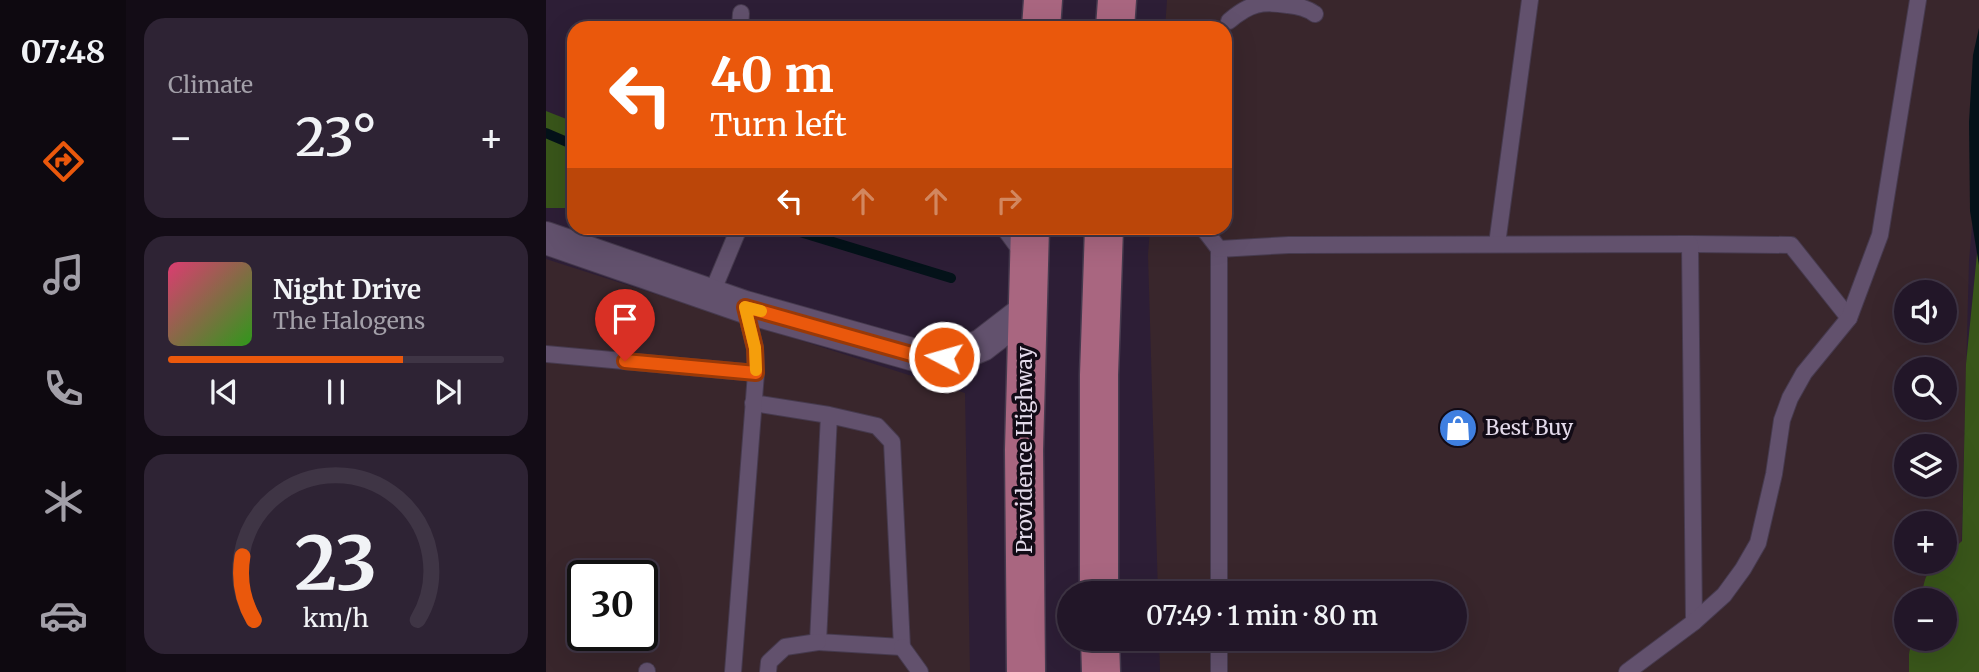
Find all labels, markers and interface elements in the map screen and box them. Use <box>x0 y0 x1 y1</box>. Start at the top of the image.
text: 07:48 <box>20 32 106 72</box>
text: 40 m <box>710 44 834 105</box>
icon: left <box>595 49 686 140</box>
text: Climate <box>168 70 253 99</box>
text: 23° <box>295 105 377 170</box>
text: Turn left <box>710 105 847 145</box>
text: − <box>168 114 193 161</box>
text: + <box>479 114 504 161</box>
icon: directions <box>39 137 88 186</box>
icon: left <box>771 182 809 220</box>
icon: ahead <box>844 182 882 220</box>
icon: ahead <box>917 182 955 220</box>
icon: right <box>990 182 1028 220</box>
icon: music <box>39 250 88 299</box>
text: Night Drive <box>273 273 421 306</box>
map controls <box>1894 280 1957 651</box>
button: sound <box>1894 280 1957 343</box>
pin <box>595 289 655 361</box>
icon: arrive <box>606 300 644 338</box>
text: The Halogens <box>273 306 425 335</box>
position arrow <box>907 320 981 394</box>
street label: Providence Highway <box>1011 346 1038 554</box>
button: search <box>1894 357 1957 420</box>
icon: phone <box>39 364 88 413</box>
icon: previous <box>205 373 243 411</box>
icon: pause <box>317 373 355 411</box>
icon: next <box>429 373 467 411</box>
shop icon: Best Buy <box>1437 407 1479 449</box>
place label: Best Buy <box>1485 414 1574 441</box>
button: layers <box>1894 434 1957 497</box>
icon: climate <box>39 477 88 526</box>
button: + <box>1894 511 1957 574</box>
text: 23 <box>295 518 377 610</box>
speed limit sign: 30 <box>567 560 658 651</box>
button: − <box>1894 588 1957 651</box>
icon: car <box>39 591 88 640</box>
text: 07:49 · 1 min · 80 m <box>1146 599 1378 632</box>
text: km/h <box>303 602 369 634</box>

